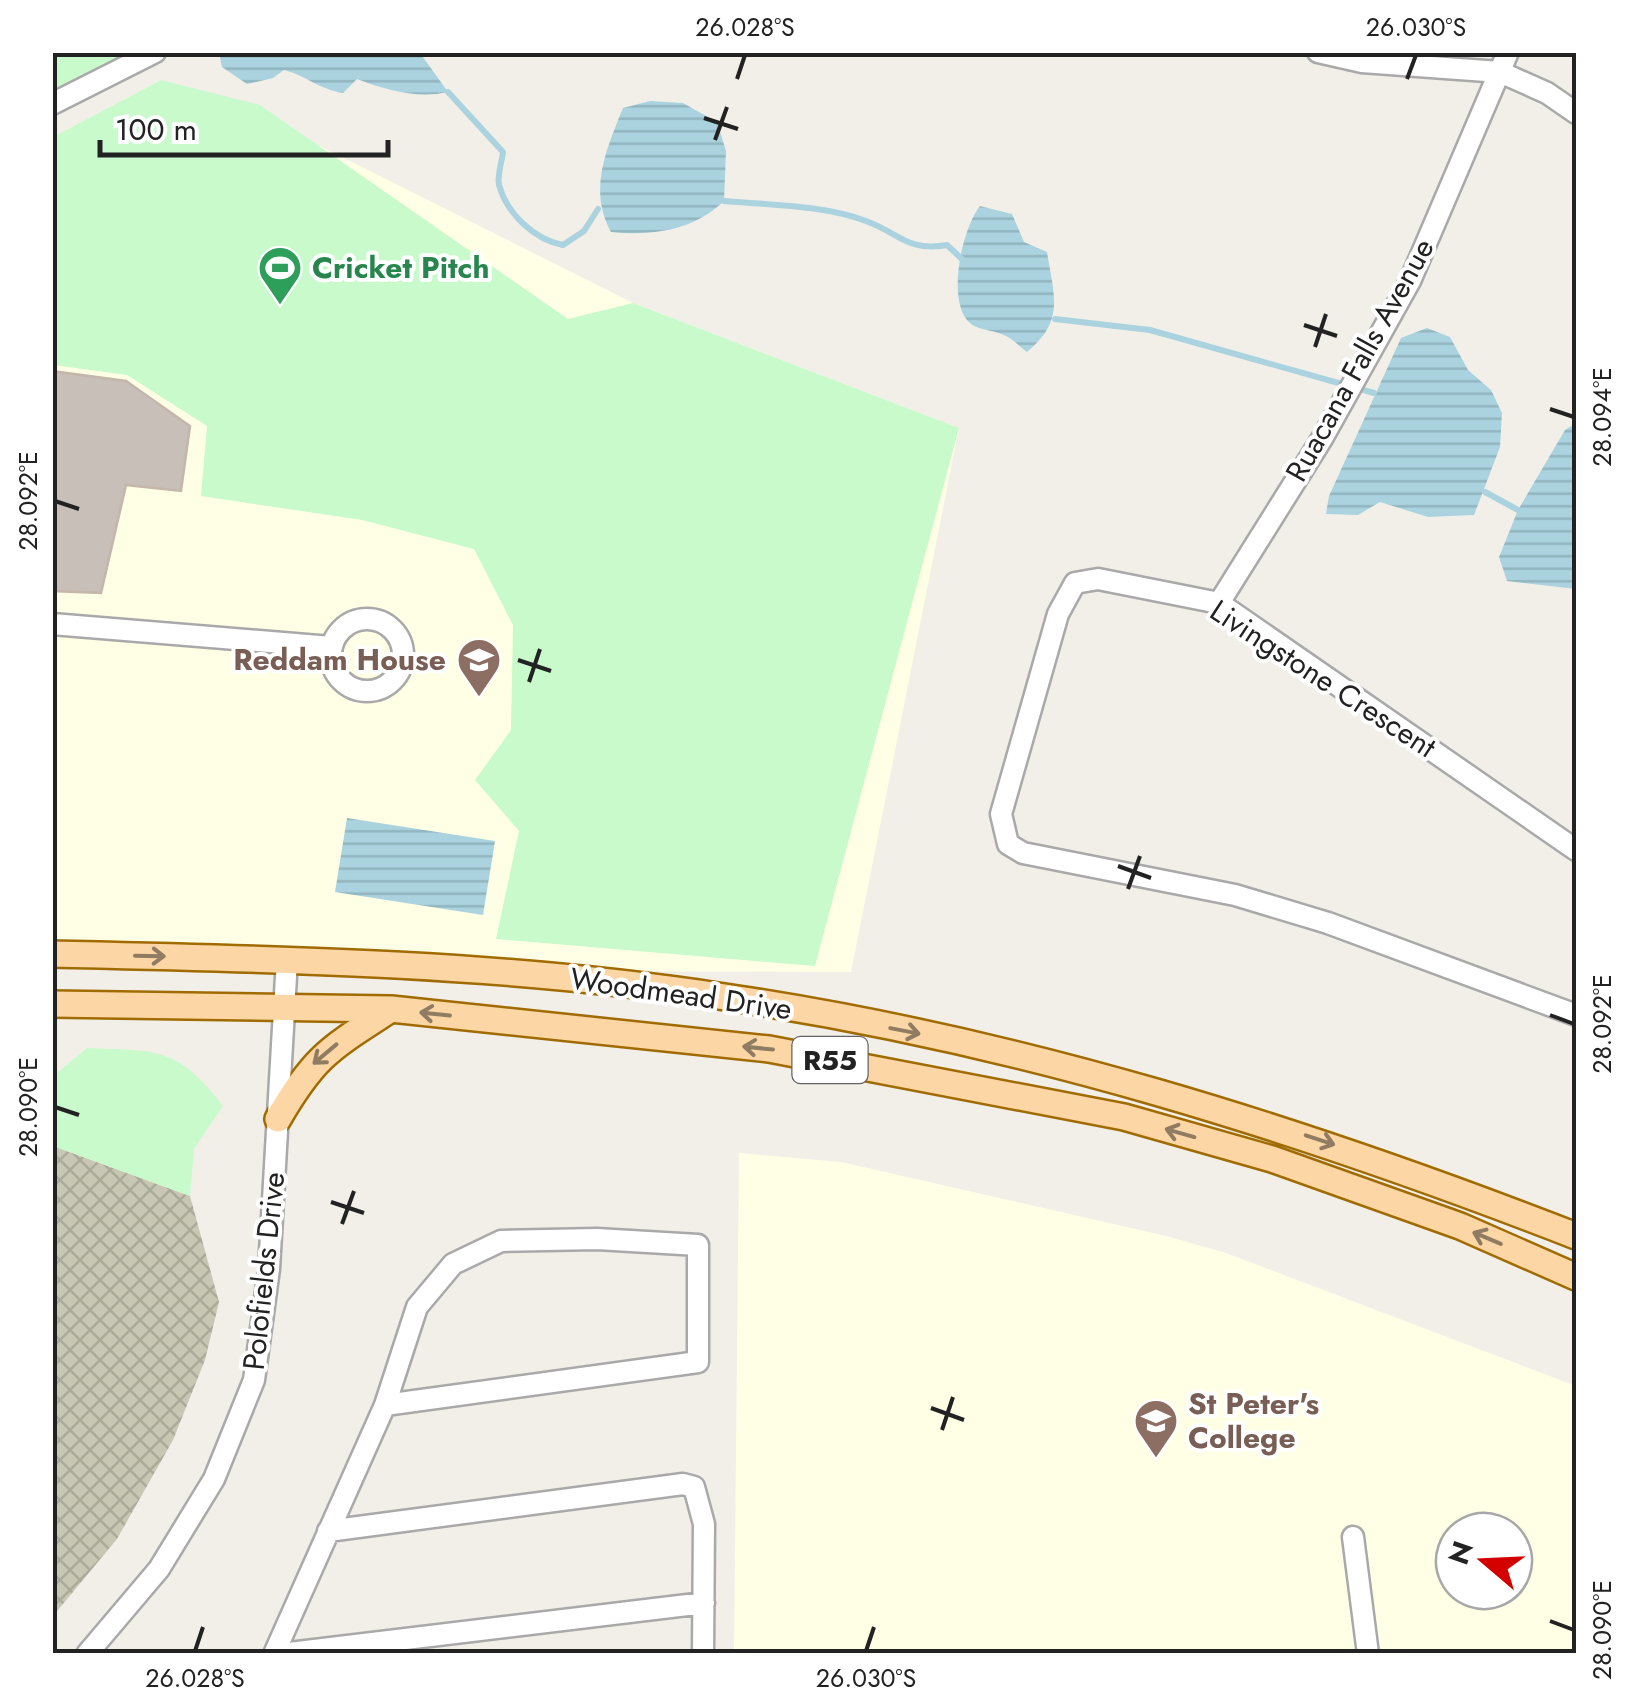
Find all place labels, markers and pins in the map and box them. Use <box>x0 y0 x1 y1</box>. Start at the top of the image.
sports icon: Cricket Pitch <box>257 245 303 306</box>
place label: Cricket Pitch <box>312 246 489 289</box>
school or university icon: Reddam House <box>456 637 502 698</box>
place label: Reddam House <box>233 638 446 681</box>
place label: St Peter's College <box>1188 1382 1319 1459</box>
school or university icon: St Peter's College <box>1133 1398 1179 1459</box>

